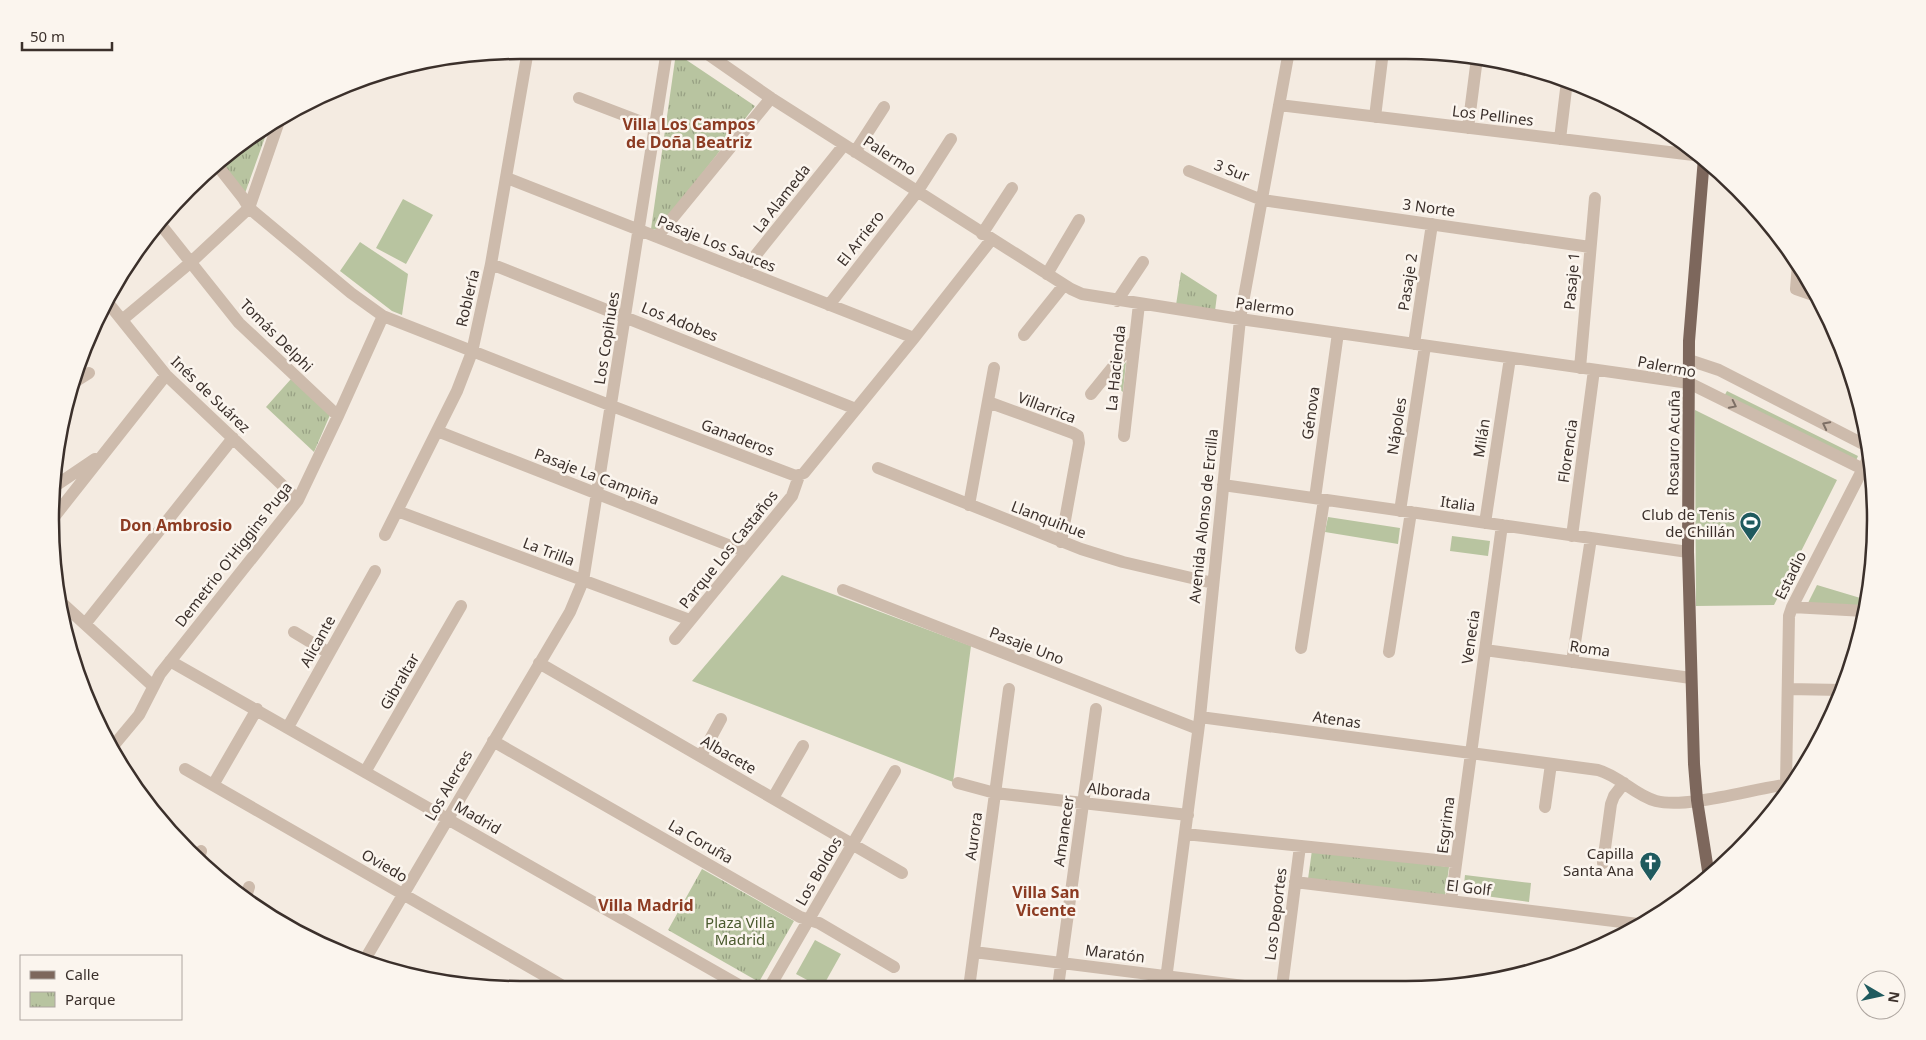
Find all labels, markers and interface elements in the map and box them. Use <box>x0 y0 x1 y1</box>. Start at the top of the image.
scale bar <box>22 20 112 52</box>
text: 50 m <box>30 26 65 46</box>
street label: Los Pellines <box>1451 100 1535 130</box>
district label: Villa Los Campos de Doña Beatriz <box>622 113 756 153</box>
street label: Palermo <box>860 131 920 179</box>
street label: 3 Sur <box>1212 154 1252 186</box>
street label: La Alameda <box>748 159 814 237</box>
street label: 3 Norte <box>1401 193 1457 221</box>
street label: El Arriero <box>832 206 888 270</box>
street label: Pasaje Los Sauces <box>655 210 779 276</box>
street label: Pasaje 1 <box>1559 251 1583 311</box>
street label: Pasaje 2 <box>1393 252 1421 312</box>
street label: Roblería <box>451 267 483 329</box>
street label: Los Copihues <box>589 290 623 386</box>
street label: Palermo <box>1234 292 1296 320</box>
street label: Tomás Delphi <box>236 294 318 376</box>
street label: Los Adobes <box>639 297 721 345</box>
street label: La Hacienda <box>1101 324 1129 412</box>
street label: Inés de Suárez <box>167 351 255 437</box>
street label: Palermo <box>1636 351 1698 381</box>
street label: Génova <box>1296 385 1324 441</box>
street label: Villarrica <box>1015 387 1079 427</box>
street label: Rosauro Acuña <box>1662 390 1684 496</box>
street label: Nápoles <box>1382 396 1410 456</box>
one-way arrow <box>1728 399 1737 409</box>
street label: Ganaderos <box>699 414 777 460</box>
street label: Milán <box>1468 417 1494 459</box>
street label: Florencia <box>1553 418 1581 484</box>
one-way arrow <box>1822 421 1831 431</box>
street label: Avenida Alonso de Ercilla <box>1184 428 1222 604</box>
street label: Pasaje La Campiña <box>532 443 662 509</box>
street label: Demetrio O'Higgins Puga <box>170 477 296 631</box>
street label: Parque Los Castaños <box>674 486 782 612</box>
street label: Italia <box>1439 491 1477 515</box>
street label: Llanquihue <box>1009 496 1089 542</box>
place label: Club de Tenis de Chillán <box>1642 504 1735 541</box>
sports icon: Club de Tenis de Chillán <box>1739 511 1763 542</box>
district label: Don Ambrosio <box>120 514 232 536</box>
street label: La Trilla <box>520 532 578 570</box>
street label: Estadio <box>1770 547 1810 603</box>
street label: Venecia <box>1456 609 1484 665</box>
street label: Alicante <box>295 612 339 670</box>
street label: Pasaje Uno <box>987 622 1067 668</box>
street label: Roma <box>1568 635 1612 661</box>
street label: Gibraltar <box>375 649 423 713</box>
street label: Atenas <box>1312 706 1362 732</box>
street label: Albacete <box>698 730 760 778</box>
street label: Los Alerces <box>420 746 476 824</box>
street label: Alborada <box>1086 777 1152 805</box>
street label: Amanecer <box>1048 794 1078 868</box>
street label: Esgrima <box>1432 795 1458 855</box>
street label: Madrid <box>451 796 505 838</box>
street label: Aurora <box>960 811 986 861</box>
street label: La Coruña <box>665 814 737 868</box>
street label: Los Boldos <box>790 833 846 909</box>
place label: Capilla Santa Ana <box>1563 843 1634 880</box>
street label: Oviedo <box>358 844 412 886</box>
church icon: Capilla Santa Ana <box>1638 850 1662 881</box>
street label: Los Deportes <box>1259 867 1291 961</box>
street label: El Golf <box>1445 874 1493 900</box>
district label: Villa San Vicente <box>1012 881 1080 921</box>
district label: Villa Madrid <box>598 894 694 916</box>
park label: Plaza Villa Madrid <box>705 912 775 949</box>
street label: Maratón <box>1084 939 1146 967</box>
legend <box>20 955 182 1020</box>
text: Calle <box>65 964 99 984</box>
north arrow <box>1856 970 1906 1020</box>
text: Parque <box>65 989 115 1009</box>
text: N <box>1884 990 1905 1004</box>

